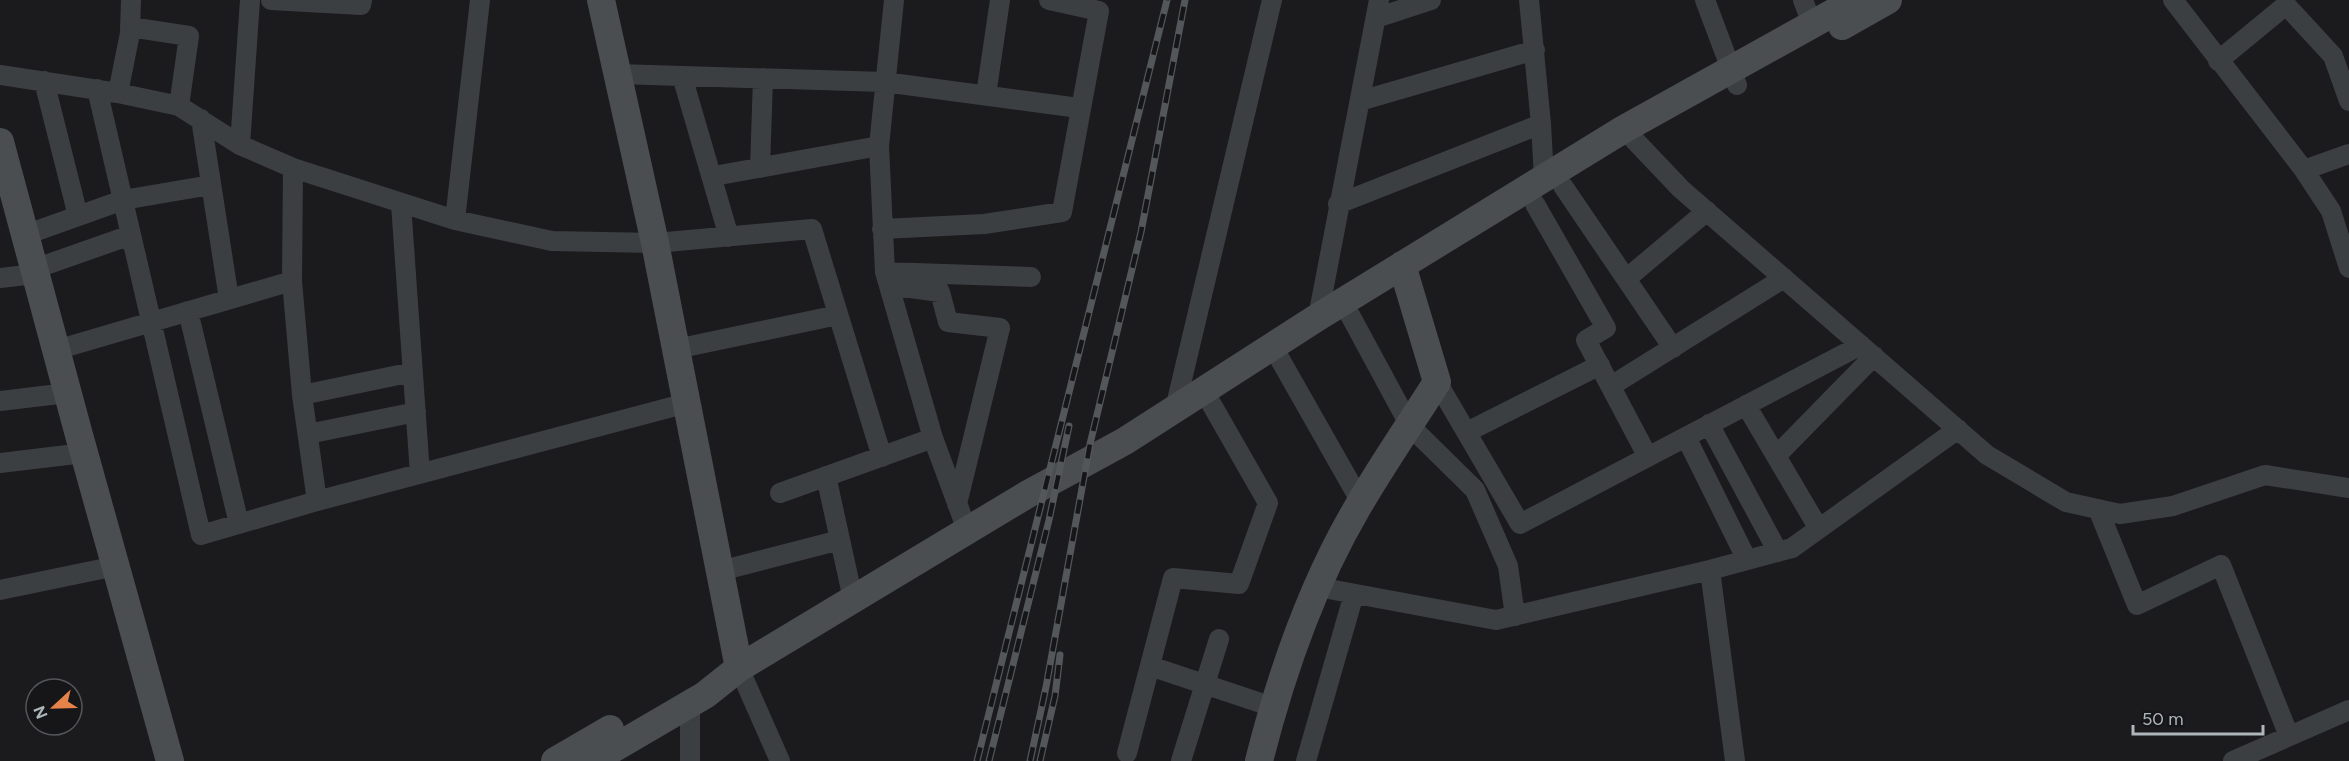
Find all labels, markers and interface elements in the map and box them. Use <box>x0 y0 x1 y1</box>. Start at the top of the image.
north arrow <box>24 677 84 737</box>
scale bar <box>2133 698 2264 736</box>
text: N <box>29 703 52 722</box>
text: 50 m <box>2142 708 2184 730</box>

